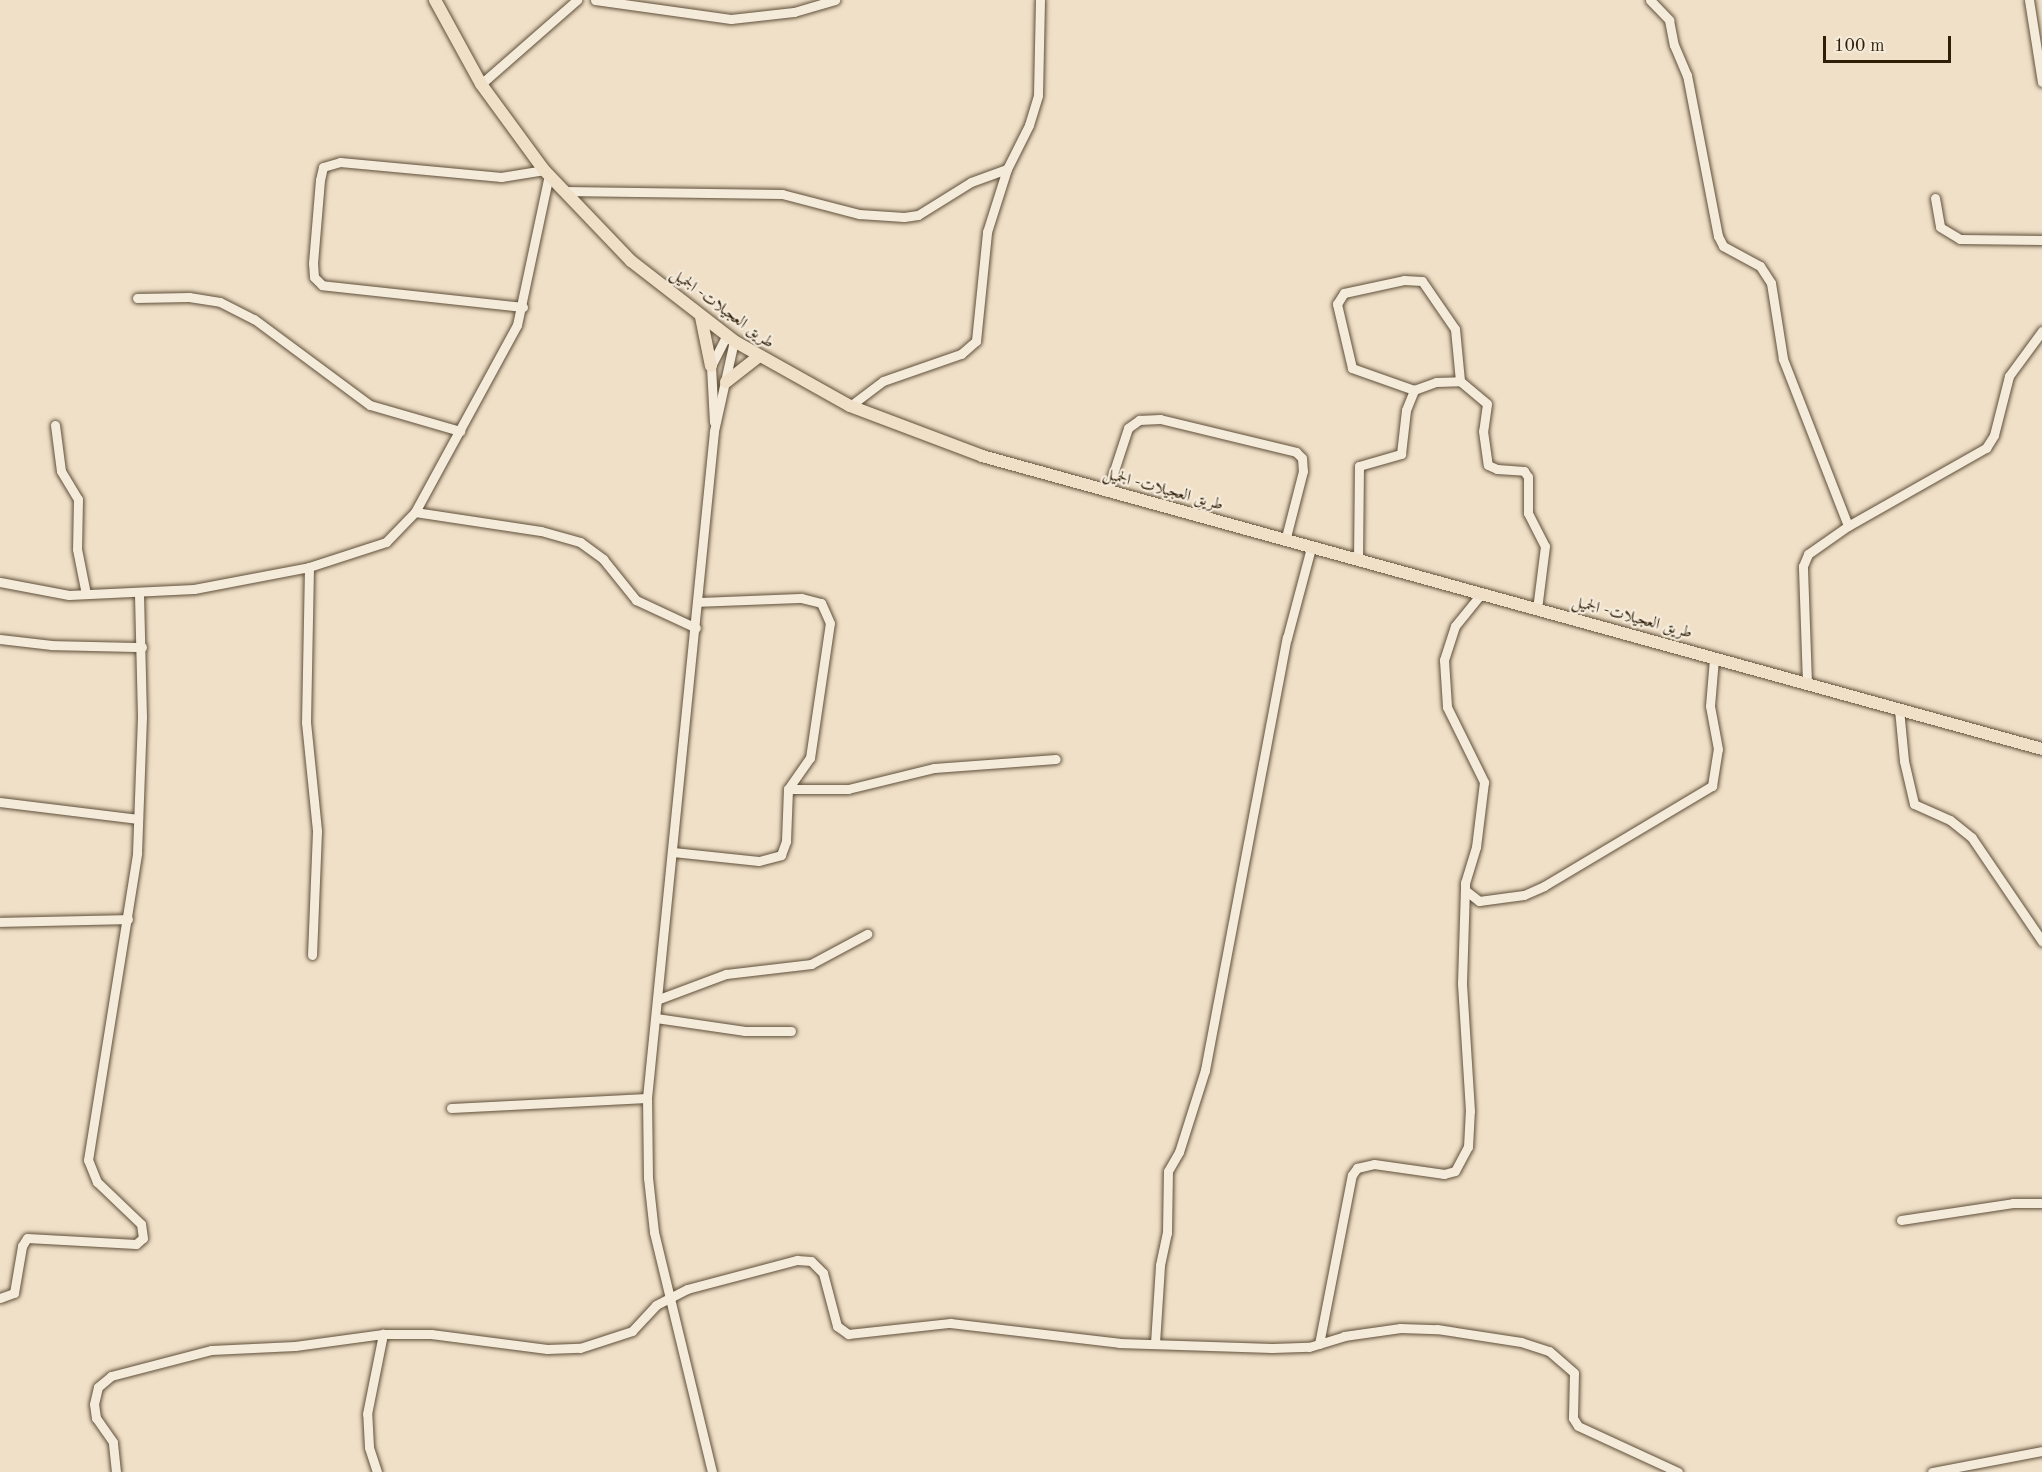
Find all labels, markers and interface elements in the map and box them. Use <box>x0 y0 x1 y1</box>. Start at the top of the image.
scale bar <box>1826 24 1954 62</box>
text: 100 m <box>1834 37 1885 55</box>
street label: طريق العجيلات- الجميل <box>666 265 778 353</box>
street label: طريق العجيلات- الجميل <box>1101 465 1225 515</box>
street label: طريق العجيلات- الجميل <box>1570 593 1694 643</box>

